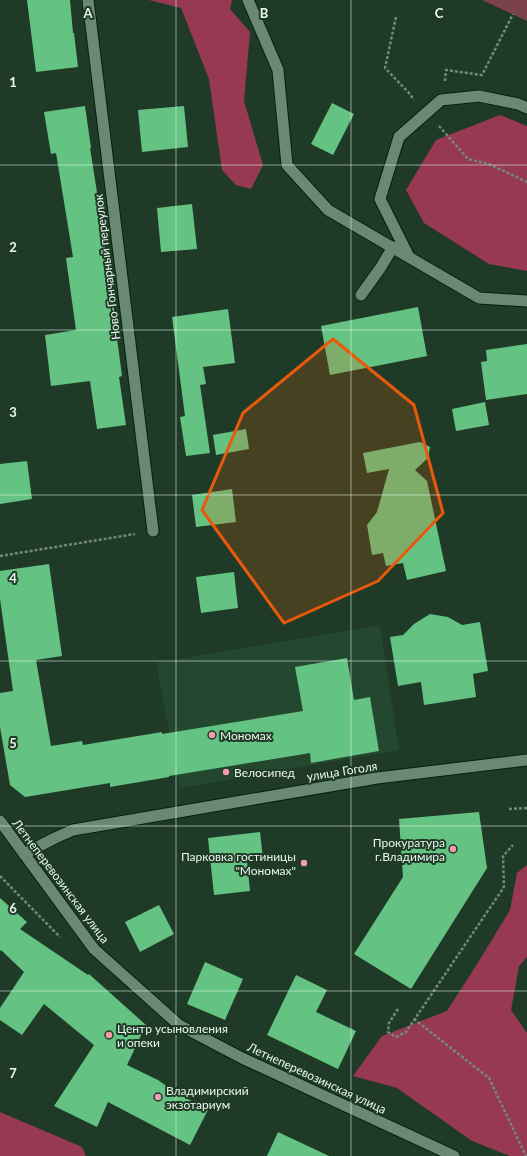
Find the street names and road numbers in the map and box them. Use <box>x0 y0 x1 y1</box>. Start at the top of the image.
street label: Ново-Гончарный переулок <box>91 192 123 341</box>
street label: улица Гоголя <box>306 758 378 784</box>
street label: Летнеперевозинская улица <box>9 815 113 946</box>
street label: Летнеперевозинская улица <box>244 1039 389 1117</box>

